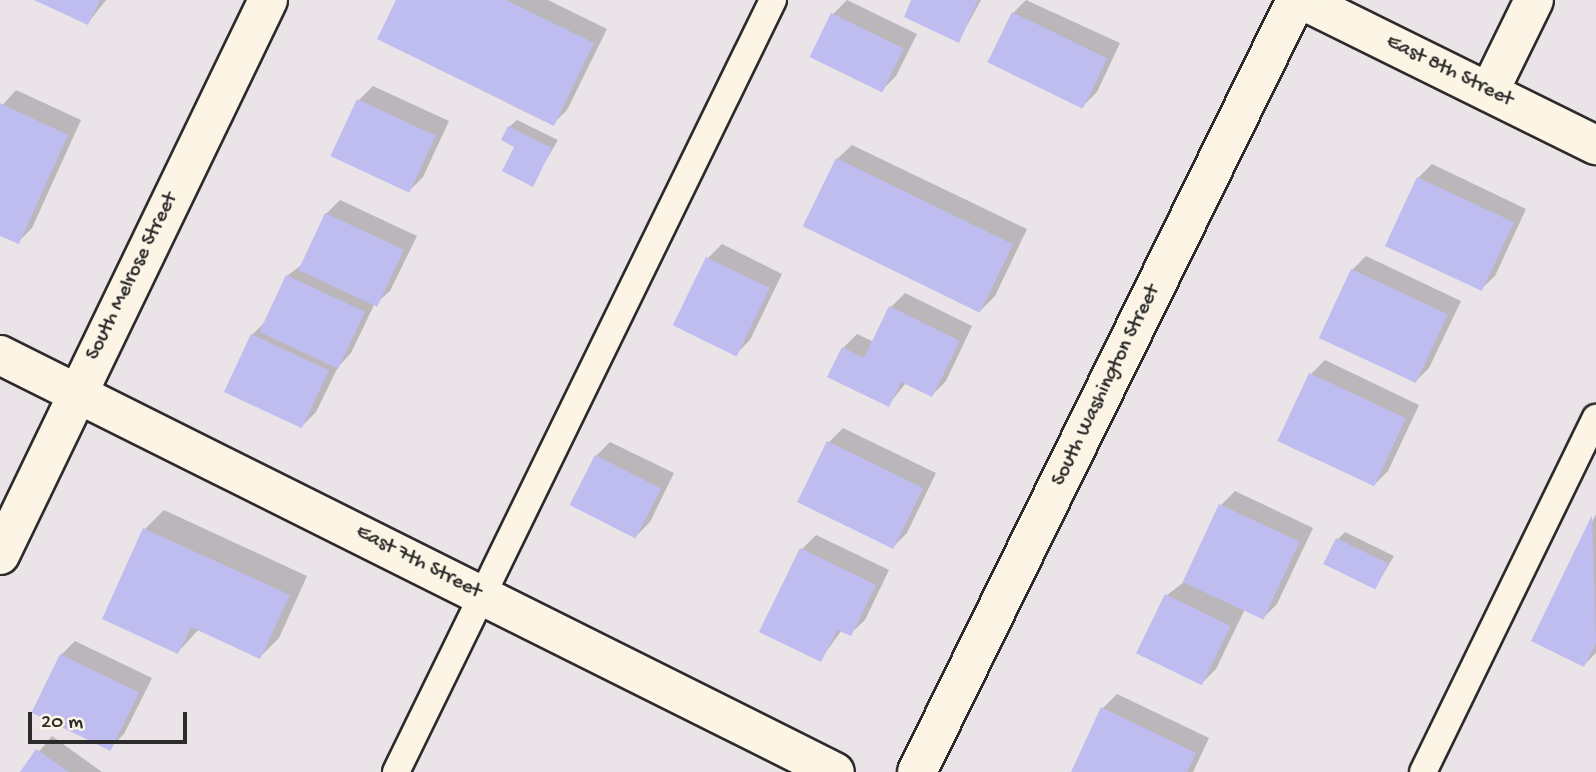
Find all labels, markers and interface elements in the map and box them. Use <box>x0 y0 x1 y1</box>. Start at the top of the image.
street label: East 8th Street <box>1381 30 1517 114</box>
street label: South Melrose Street <box>82 189 184 365</box>
street label: South Washington Street <box>1047 281 1167 491</box>
street label: East 7th Street <box>351 521 485 605</box>
scale bar <box>32 698 191 742</box>
text: 20 m <box>41 711 83 736</box>

